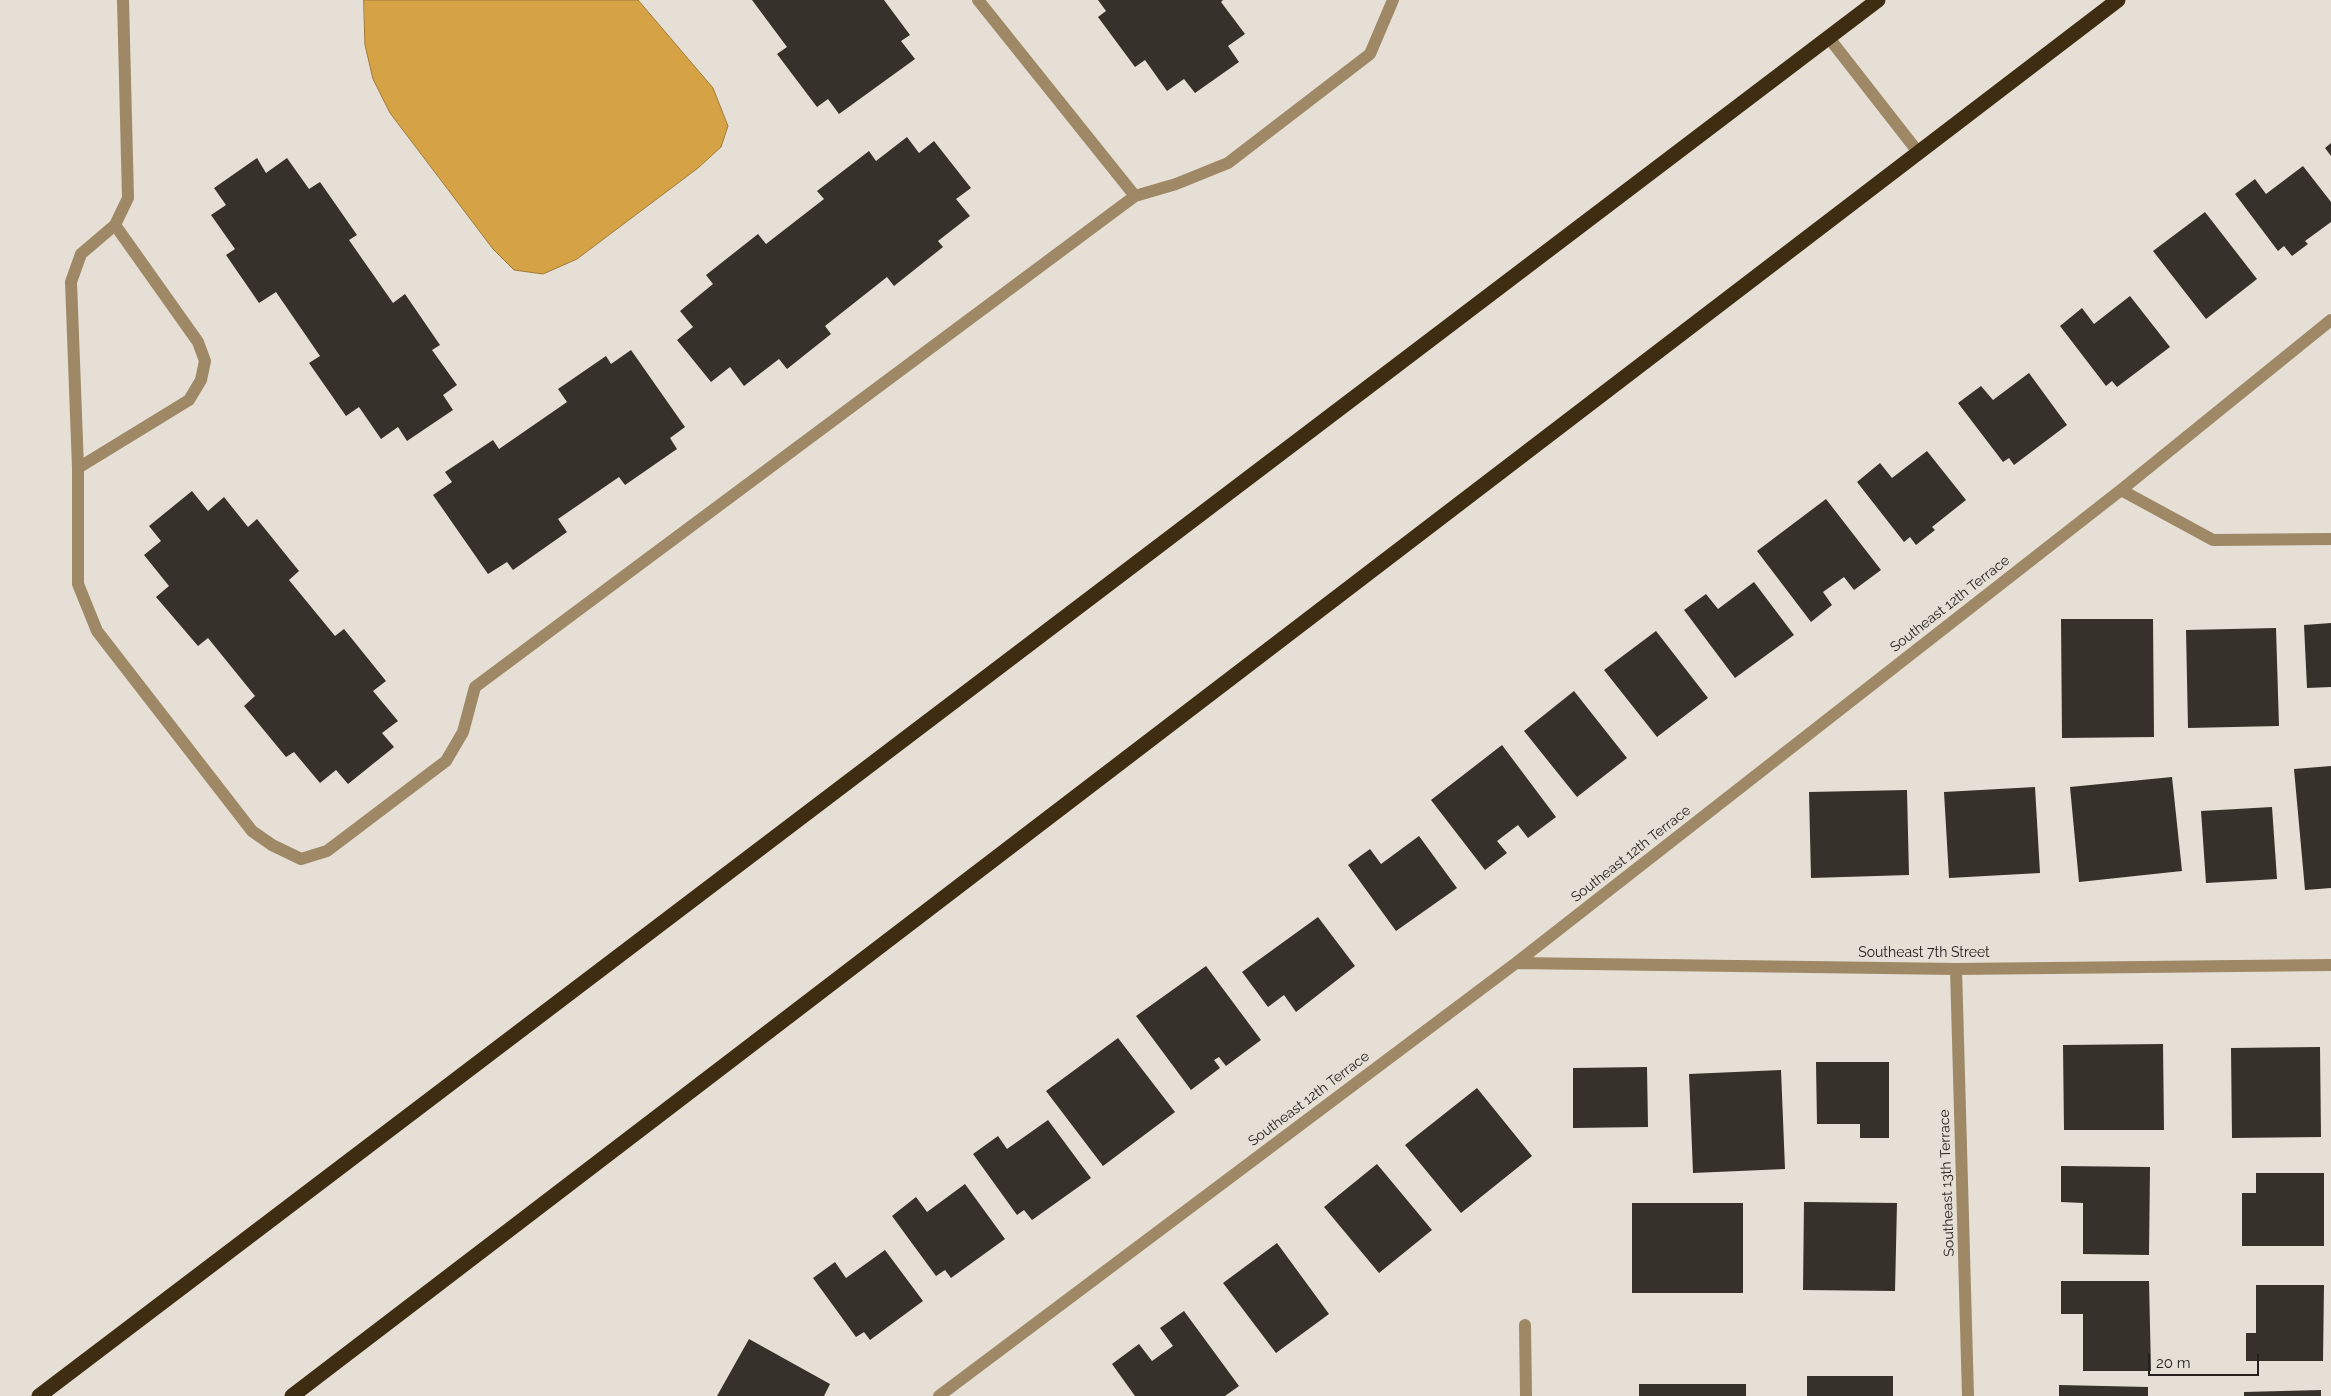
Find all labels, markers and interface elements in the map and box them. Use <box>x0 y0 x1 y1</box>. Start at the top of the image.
street label: Southeast 12th Terrace <box>1887 552 2013 656</box>
street label: Southeast 12th Terrace <box>1568 802 1694 906</box>
street label: Southeast 7th Street <box>1858 945 1990 961</box>
street label: Southeast 12th Terrace <box>1245 1048 1373 1150</box>
street label: Southeast 13th Terrace <box>1936 1109 1958 1257</box>
scale bar <box>2151 1344 2262 1376</box>
text: 20 m <box>2156 1354 2191 1372</box>

